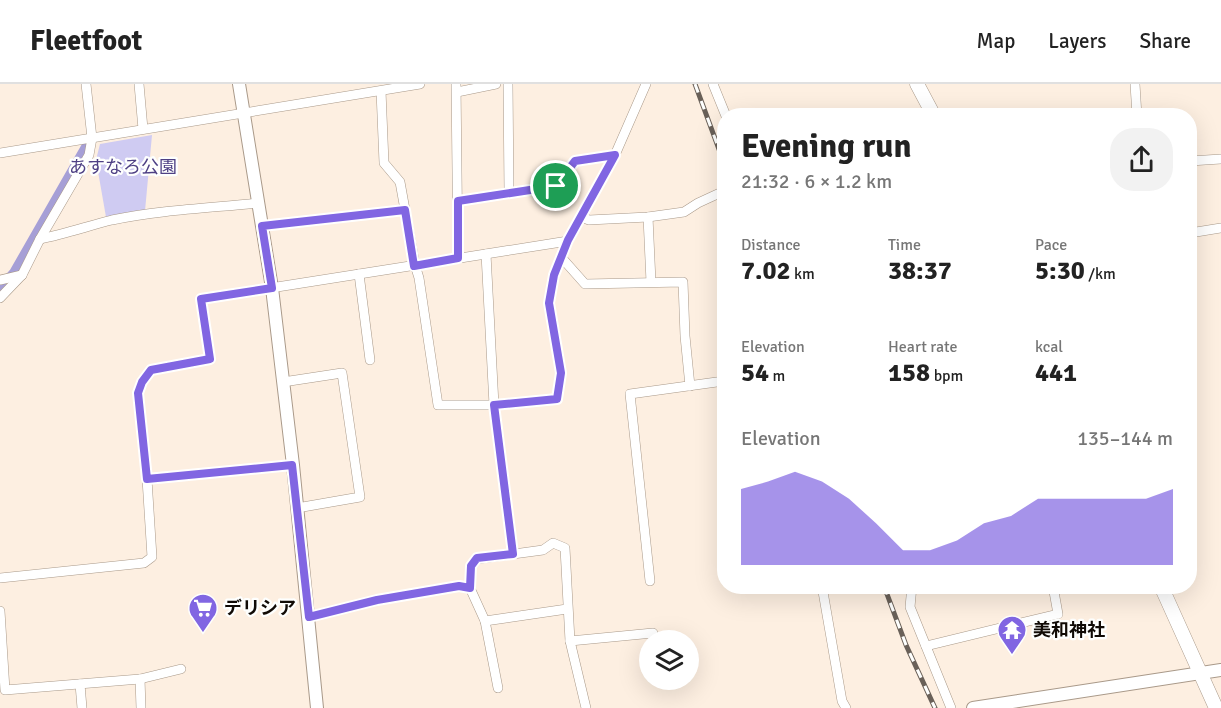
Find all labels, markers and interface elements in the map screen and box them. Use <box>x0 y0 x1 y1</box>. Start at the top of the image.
text: Fleetfoot <box>30 24 142 58</box>
text: Map <box>977 28 1015 54</box>
text: Layers <box>1048 28 1106 54</box>
text: Share <box>1139 28 1191 54</box>
text: Evening run <box>741 126 911 167</box>
button: share <box>1110 128 1173 191</box>
park label: あすなろ公園 <box>69 156 177 178</box>
pin <box>530 160 581 211</box>
icon: arrive <box>539 169 572 202</box>
text: 21:32 · 6 × 1.2 km <box>741 169 892 194</box>
text: Distance <box>741 235 801 255</box>
text: Time <box>888 235 921 255</box>
text: Pace <box>1035 235 1067 255</box>
text: 7.02 <box>741 255 791 287</box>
text: 38:37 <box>888 255 952 287</box>
text: 5:30 <box>1035 255 1085 287</box>
text: km <box>791 264 815 284</box>
text: /km <box>1085 264 1116 284</box>
text: Elevation <box>741 337 805 357</box>
text: Heart rate <box>888 337 957 357</box>
text: kcal <box>1035 337 1063 357</box>
text: 54 <box>741 357 769 389</box>
text: 158 <box>888 357 930 389</box>
text: 441 <box>1035 357 1077 389</box>
text: m <box>769 366 785 386</box>
text: bpm <box>930 366 963 386</box>
text: Elevation <box>741 426 821 451</box>
text: 135–144 m <box>1077 426 1173 451</box>
supermarket icon: デリシア <box>187 592 219 634</box>
place label: デリシア <box>224 597 296 619</box>
temple icon: 美和神社 <box>996 614 1028 656</box>
place label: 美和神社 <box>1033 619 1105 641</box>
map controls <box>639 630 699 690</box>
button: layers <box>639 630 699 690</box>

